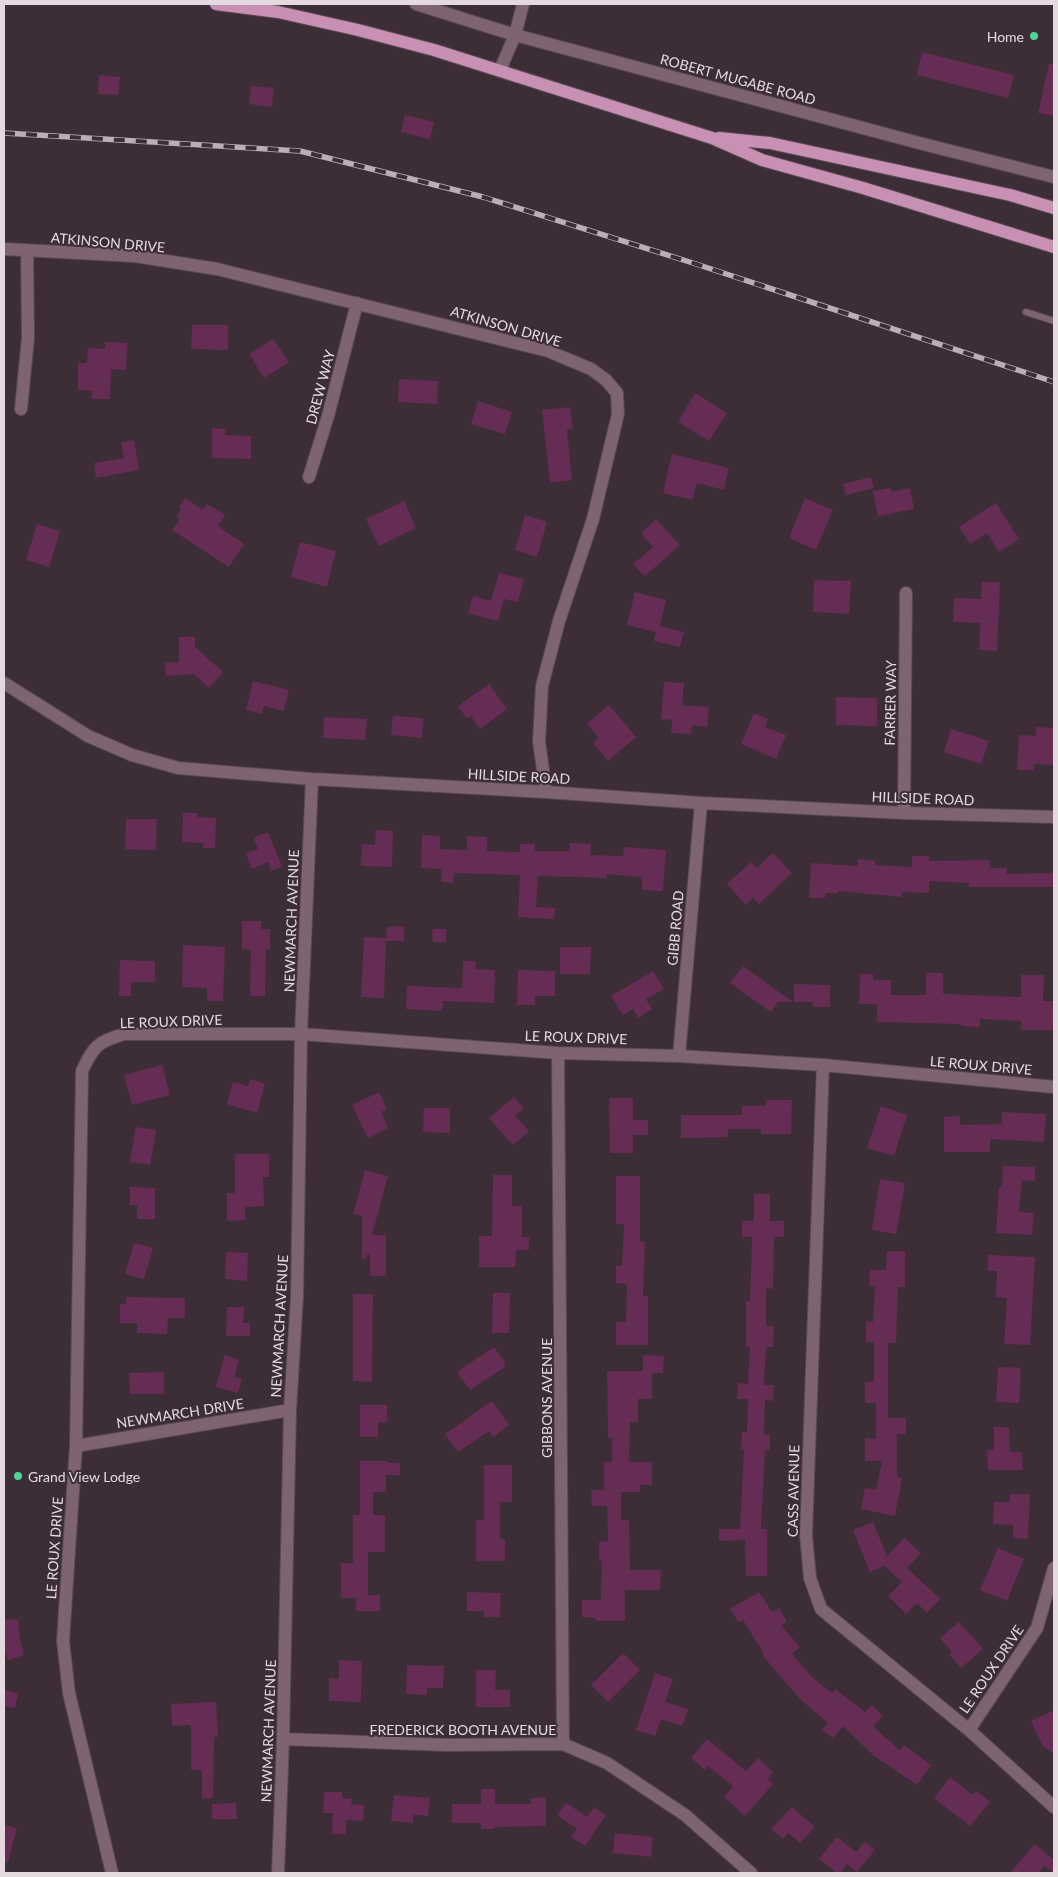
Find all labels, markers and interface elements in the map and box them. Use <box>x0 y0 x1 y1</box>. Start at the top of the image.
place label: Home <box>987 28 1024 45</box>
marker: Home <box>1028 30 1040 42</box>
street label: ROBERT MUGABE ROAD <box>658 50 818 108</box>
street label: ATKINSON DRIVE <box>50 229 166 255</box>
street label: ATKINSON DRIVE <box>449 302 563 350</box>
street label: DREW WAY <box>302 348 338 426</box>
street label: FARRER WAY <box>881 660 899 746</box>
street label: HILLSIDE ROAD <box>467 765 571 787</box>
street label: HILLSIDE ROAD <box>871 788 975 808</box>
street label: NEWMARCH AVENUE <box>280 849 302 993</box>
street label: GIBB ROAD <box>663 890 687 966</box>
street label: LE ROUX DRIVE <box>119 1011 223 1031</box>
street label: LE ROUX DRIVE <box>524 1027 628 1047</box>
street label: LE ROUX DRIVE <box>929 1052 1033 1078</box>
street label: NEWMARCH AVENUE <box>267 1254 291 1398</box>
street label: GIBBONS AVENUE <box>538 1338 555 1458</box>
street label: NEWMARCH DRIVE <box>115 1395 245 1431</box>
street label: CASS AVENUE <box>784 1445 802 1537</box>
place label: Grand View Lodge <box>28 1468 140 1485</box>
marker: Grand View Lodge <box>12 1470 24 1482</box>
street label: LE ROUX DRIVE <box>42 1496 66 1600</box>
street label: LE ROUX DRIVE <box>955 1622 1027 1716</box>
street label: NEWMARCH AVENUE <box>257 1659 279 1803</box>
street label: FREDERICK BOOTH AVENUE <box>370 1721 556 1738</box>

